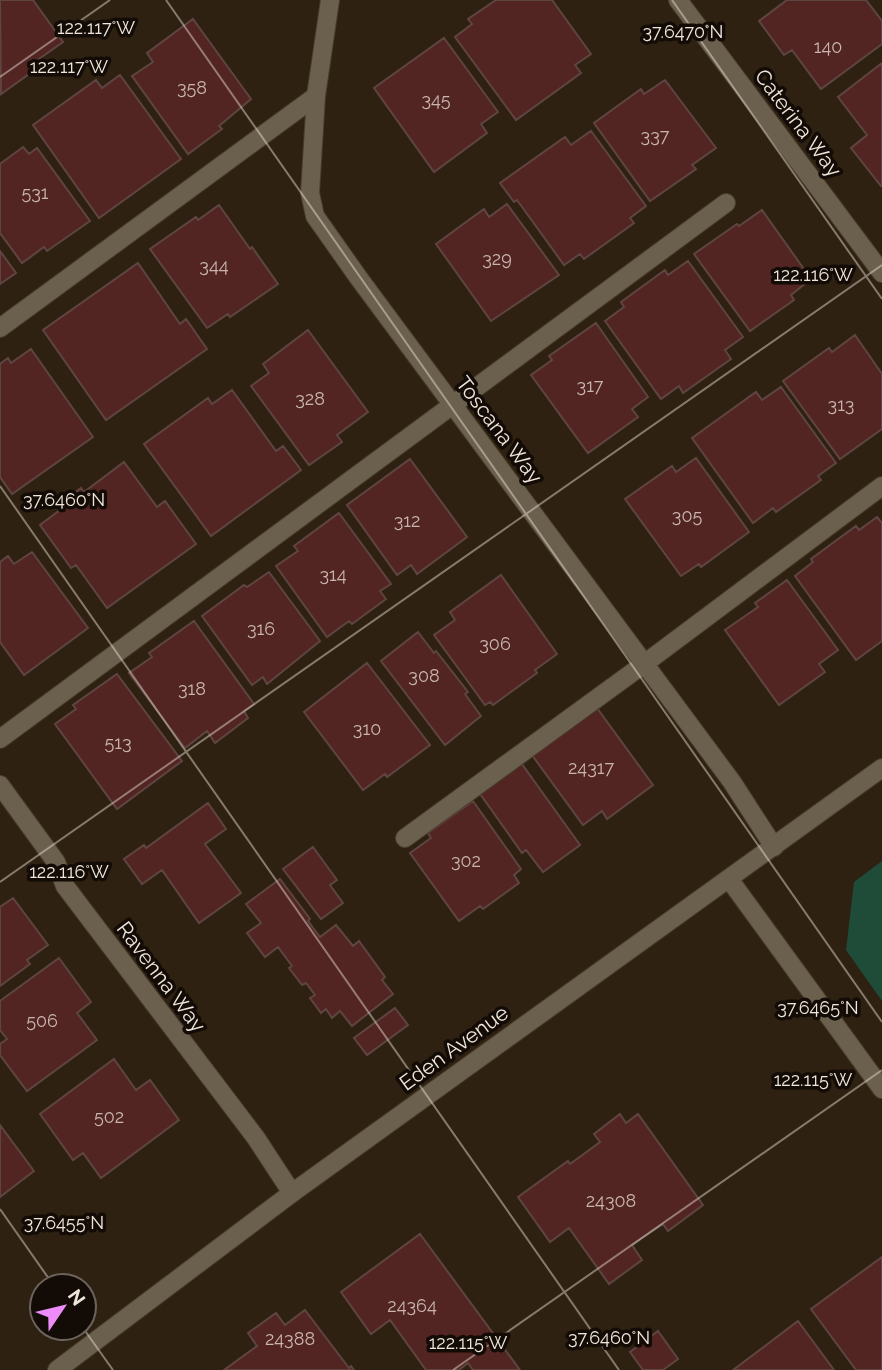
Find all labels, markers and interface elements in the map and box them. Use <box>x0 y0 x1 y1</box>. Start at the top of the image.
text: 122.117°W <box>57 17 135 38</box>
text: 37.6470°N <box>643 21 723 42</box>
house number: 140 <box>814 36 842 57</box>
text: 122.117°W <box>30 56 108 77</box>
street label: Caterina Way <box>750 64 847 182</box>
house number: 358 <box>177 77 207 98</box>
house number: 345 <box>421 89 451 110</box>
house number: 337 <box>641 125 670 146</box>
house number: 531 <box>21 182 49 203</box>
house number: 329 <box>482 248 512 269</box>
house number: 344 <box>199 255 229 276</box>
text: 122.116°W <box>773 264 853 285</box>
street label: Toscana Way <box>451 371 548 488</box>
house number: 317 <box>577 375 604 396</box>
house number: 328 <box>295 388 325 409</box>
house number: 313 <box>828 394 854 415</box>
text: 37.6460°N <box>23 489 105 510</box>
house number: 305 <box>672 505 702 526</box>
house number: 312 <box>394 510 420 531</box>
house number: 314 <box>319 564 347 585</box>
house number: 316 <box>247 618 275 639</box>
house number: 306 <box>479 633 511 654</box>
house number: 308 <box>408 665 440 686</box>
house number: 318 <box>178 678 206 699</box>
house number: 310 <box>353 718 381 739</box>
house number: 513 <box>104 732 132 753</box>
house number: 24317 <box>568 757 614 778</box>
house number: 302 <box>451 850 481 871</box>
text: 122.116°W <box>29 861 109 882</box>
street label: Ravenna Way <box>112 917 211 1037</box>
text: 37.6465°N <box>777 997 859 1018</box>
street label: Eden Avenue <box>394 1000 513 1095</box>
house number: 506 <box>26 1010 58 1031</box>
text: 122.115°W <box>774 1069 853 1090</box>
house number: 502 <box>94 1106 124 1127</box>
house number: 24308 <box>586 1190 636 1211</box>
text: 37.6455°N <box>24 1212 104 1233</box>
north arrow <box>28 1272 98 1342</box>
text: N <box>64 1285 90 1309</box>
house number: 24364 <box>387 1295 437 1316</box>
text: 37.6460°N <box>568 1327 650 1348</box>
house number: 24388 <box>265 1328 315 1349</box>
text: 122.115°W <box>429 1332 508 1353</box>

